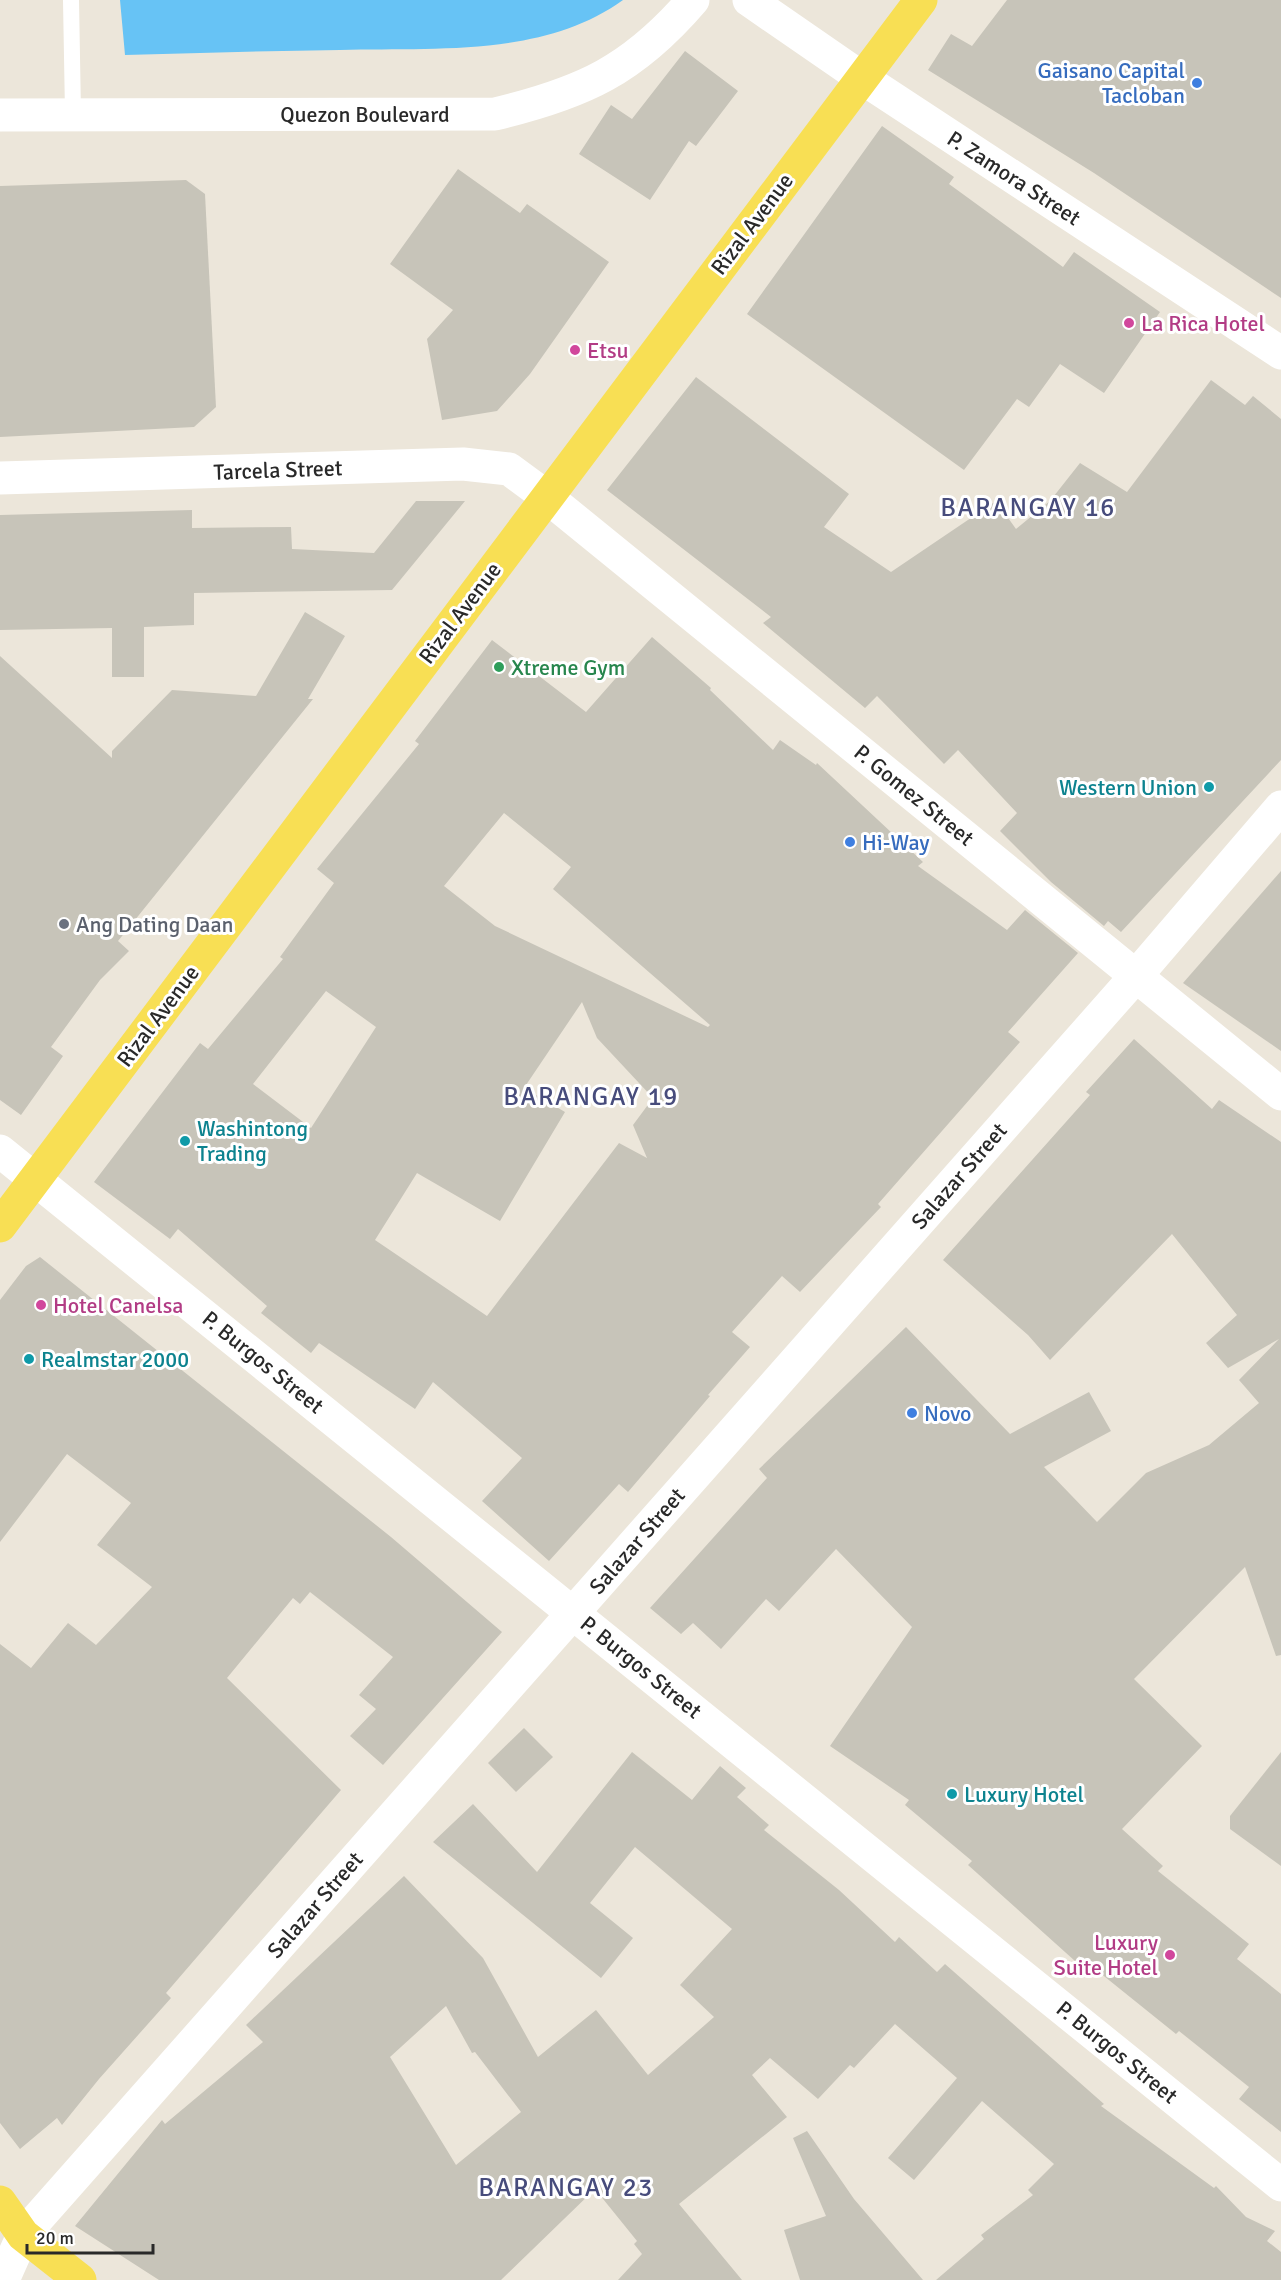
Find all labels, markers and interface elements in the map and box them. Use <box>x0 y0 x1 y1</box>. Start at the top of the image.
place label: Gaisano Capital Tacloban <box>1038 57 1185 109</box>
marker: Gaisano Capital Tacloban <box>1190 76 1204 90</box>
street label: Quezon Boulevard <box>280 101 450 128</box>
street label: P. Zamora Street <box>942 125 1086 231</box>
street label: Rizal Avenue <box>705 168 799 280</box>
place label: La Rica Hotel <box>1141 310 1265 337</box>
marker: La Rica Hotel <box>1122 316 1136 330</box>
place label: Etsu <box>587 337 629 364</box>
marker: Etsu <box>568 343 582 357</box>
street label: Tarcela Street <box>213 454 343 486</box>
district label: BARANGAY 16 <box>940 492 1116 524</box>
street label: Rizal Avenue <box>413 557 507 669</box>
place label: Xtreme Gym <box>511 654 625 681</box>
marker: Xtreme Gym <box>492 660 506 674</box>
street label: P. Gomez Street <box>849 738 980 852</box>
place label: Western Union <box>1059 774 1197 801</box>
marker: Western Union <box>1202 780 1216 794</box>
place label: Hi-Way <box>862 829 930 856</box>
marker: Hi-Way <box>843 835 857 849</box>
place label: Ang Dating Daan <box>76 911 234 938</box>
marker: Ang Dating Daan <box>57 917 71 931</box>
street label: Rizal Avenue <box>111 960 205 1072</box>
district label: BARANGAY 19 <box>503 1081 679 1113</box>
place label: Washintong Trading <box>197 1115 308 1167</box>
street label: Salazar Street <box>905 1117 1013 1235</box>
marker: Washintong Trading <box>178 1134 192 1148</box>
place label: Hotel Canelsa <box>53 1292 183 1319</box>
marker: Hotel Canelsa <box>34 1298 48 1312</box>
street label: P. Burgos Street <box>197 1305 329 1419</box>
place label: Realmstar 2000 <box>41 1346 189 1373</box>
marker: Realmstar 2000 <box>22 1352 36 1366</box>
place label: Novo <box>924 1400 971 1427</box>
marker: Novo <box>905 1406 919 1420</box>
street label: Salazar Street <box>583 1482 691 1600</box>
street label: P. Burgos Street <box>575 1610 707 1724</box>
place label: Luxury Hotel <box>964 1781 1084 1808</box>
marker: Luxury Hotel <box>945 1787 959 1801</box>
street label: Salazar Street <box>261 1846 369 1964</box>
place label: Luxury Suite Hotel <box>1054 1929 1159 1981</box>
marker: Luxury Suite Hotel <box>1163 1948 1177 1962</box>
street label: P. Burgos Street <box>1051 1995 1183 2109</box>
district label: BARANGAY 23 <box>478 2172 654 2204</box>
scale bar <box>27 2217 153 2255</box>
text: 20 m <box>36 2227 74 2249</box>

